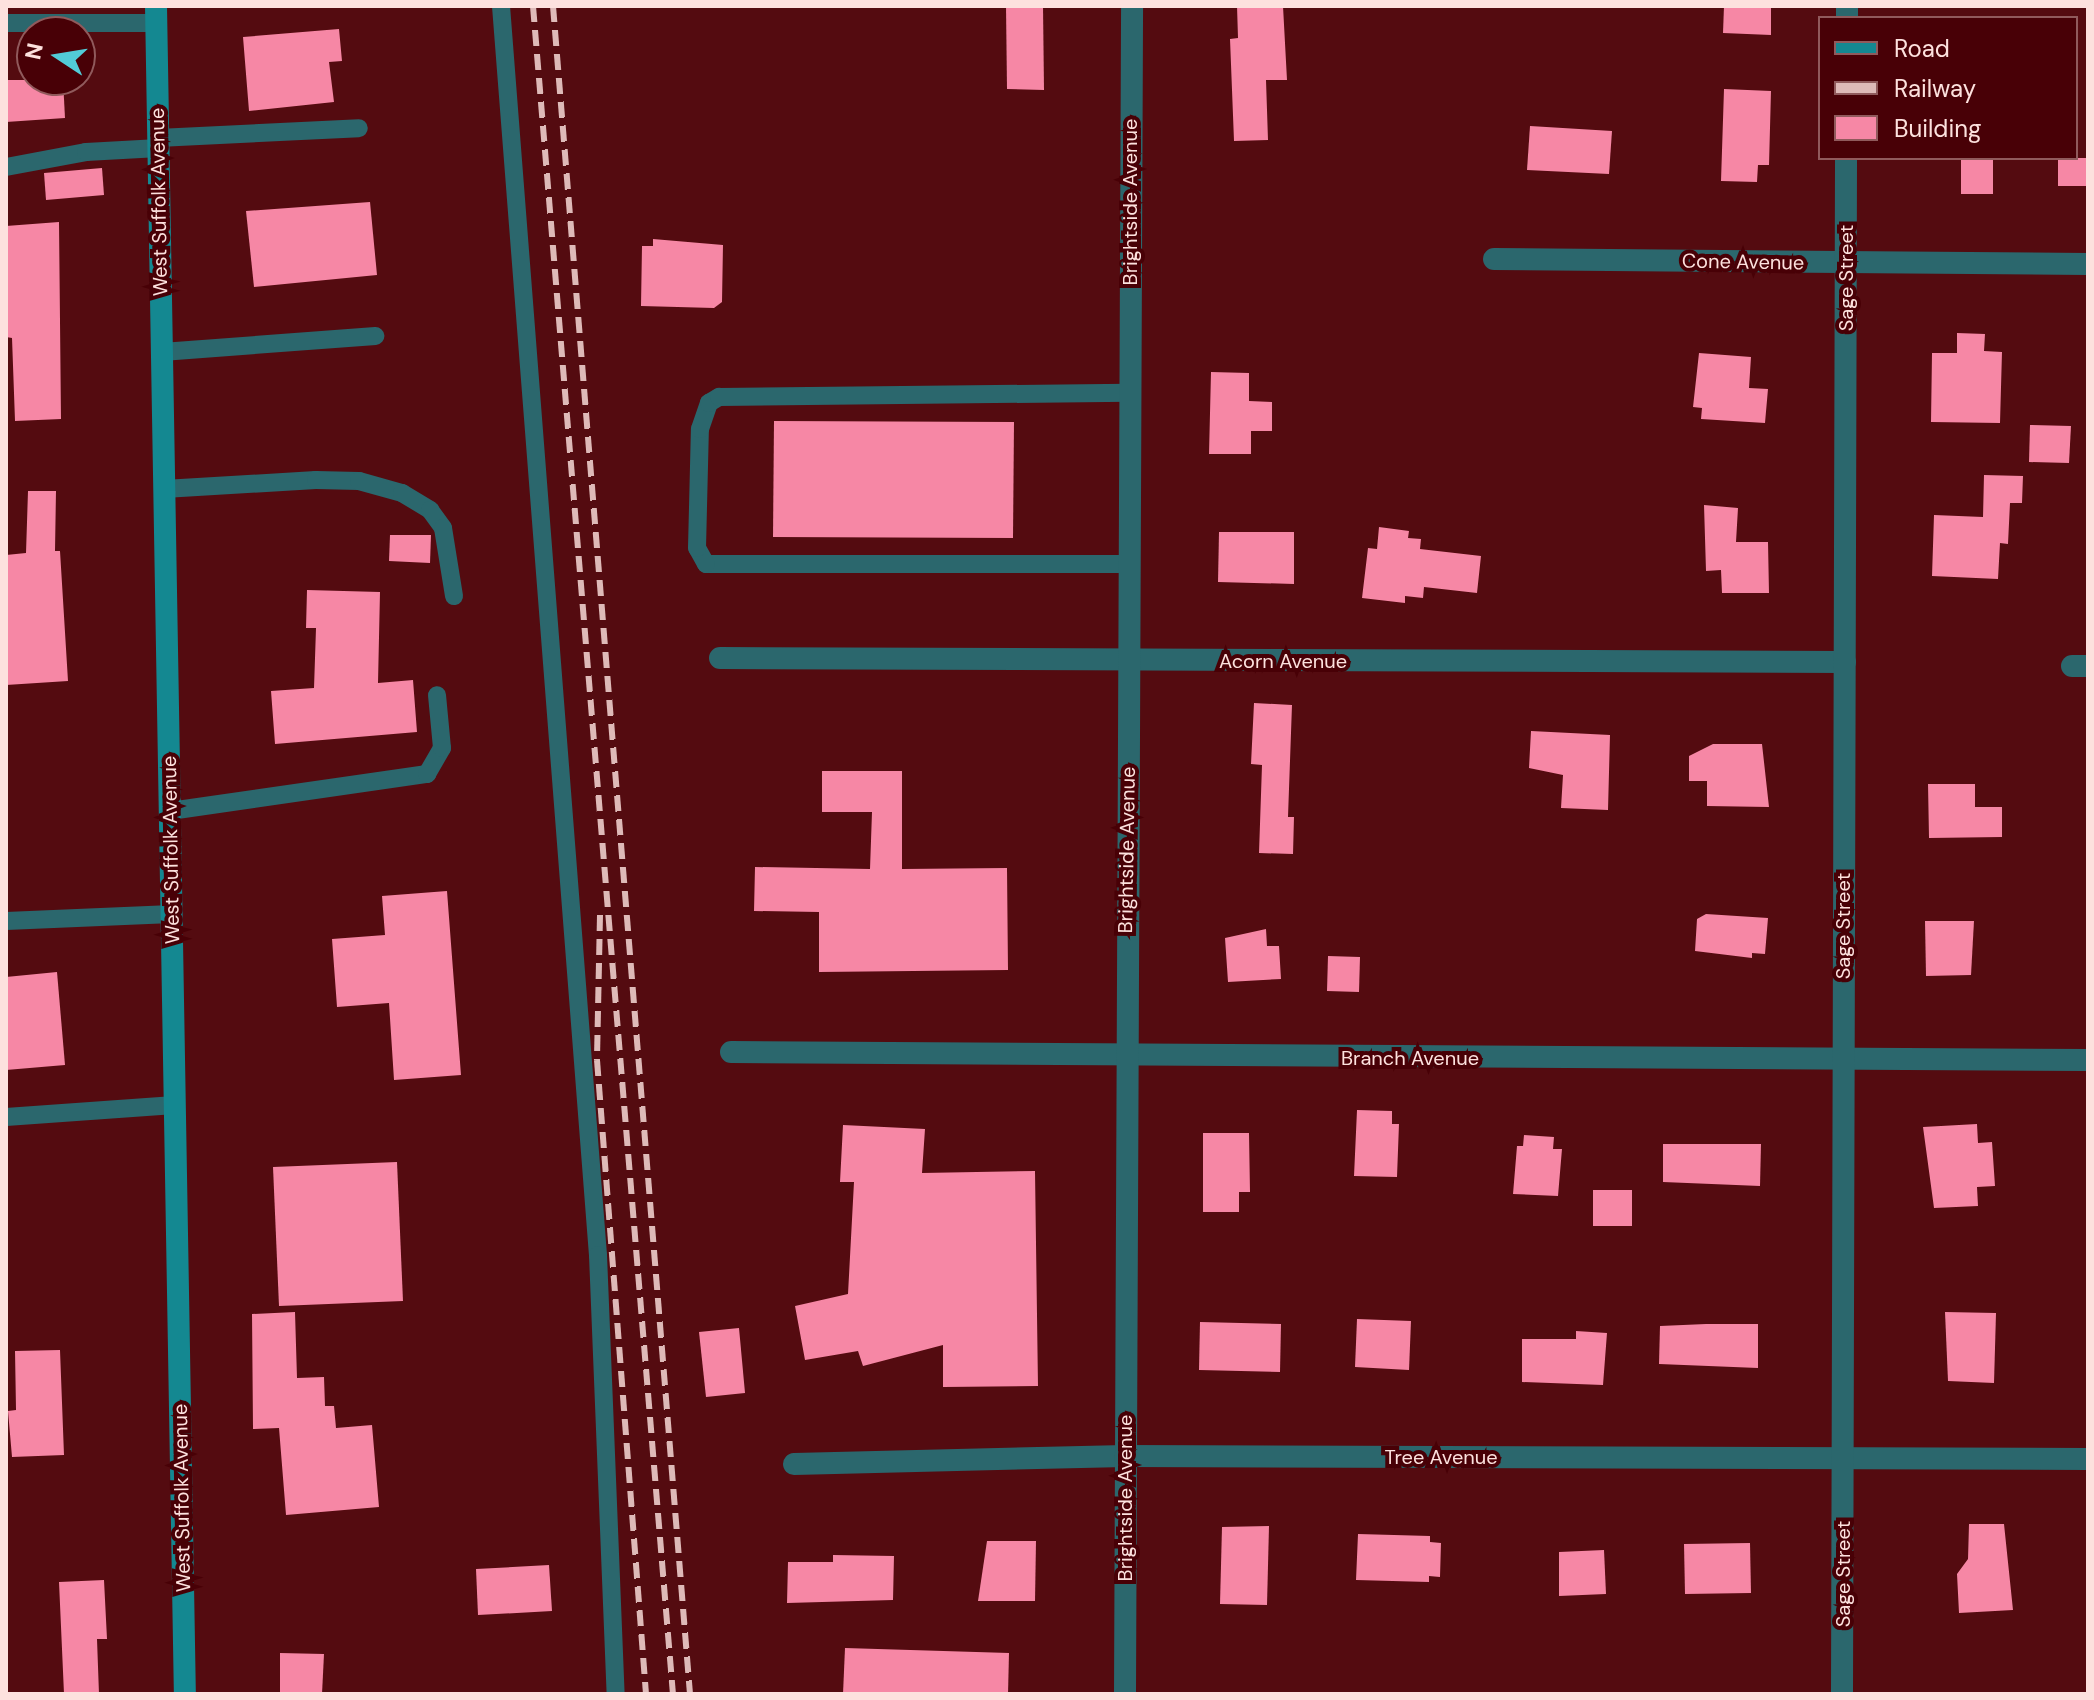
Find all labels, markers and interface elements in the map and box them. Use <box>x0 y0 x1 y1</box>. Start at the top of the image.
north arrow <box>16 16 96 96</box>
legend <box>1818 16 2078 160</box>
text: Road <box>1894 33 1950 64</box>
text: N <box>18 40 50 62</box>
text: Railway <box>1894 73 1976 104</box>
street label: West Suffolk Avenue <box>145 108 173 296</box>
text: Building <box>1894 113 1981 144</box>
street label: Brightside Avenue <box>1118 119 1142 285</box>
street label: Sage Street <box>1834 225 1858 331</box>
street label: Cone Avenue <box>1682 249 1804 275</box>
street label: Acorn Avenue <box>1219 649 1347 673</box>
street label: West Suffolk Avenue <box>157 756 185 944</box>
street label: Brightside Avenue <box>1114 766 1140 934</box>
street label: Sage Street <box>1831 873 1855 979</box>
street label: Branch Avenue <box>1341 1046 1479 1070</box>
street label: West Suffolk Avenue <box>168 1404 196 1592</box>
street label: Brightside Avenue <box>1113 1415 1137 1581</box>
street label: Tree Avenue <box>1384 1445 1498 1469</box>
street label: Sage Street <box>1831 1521 1855 1627</box>

